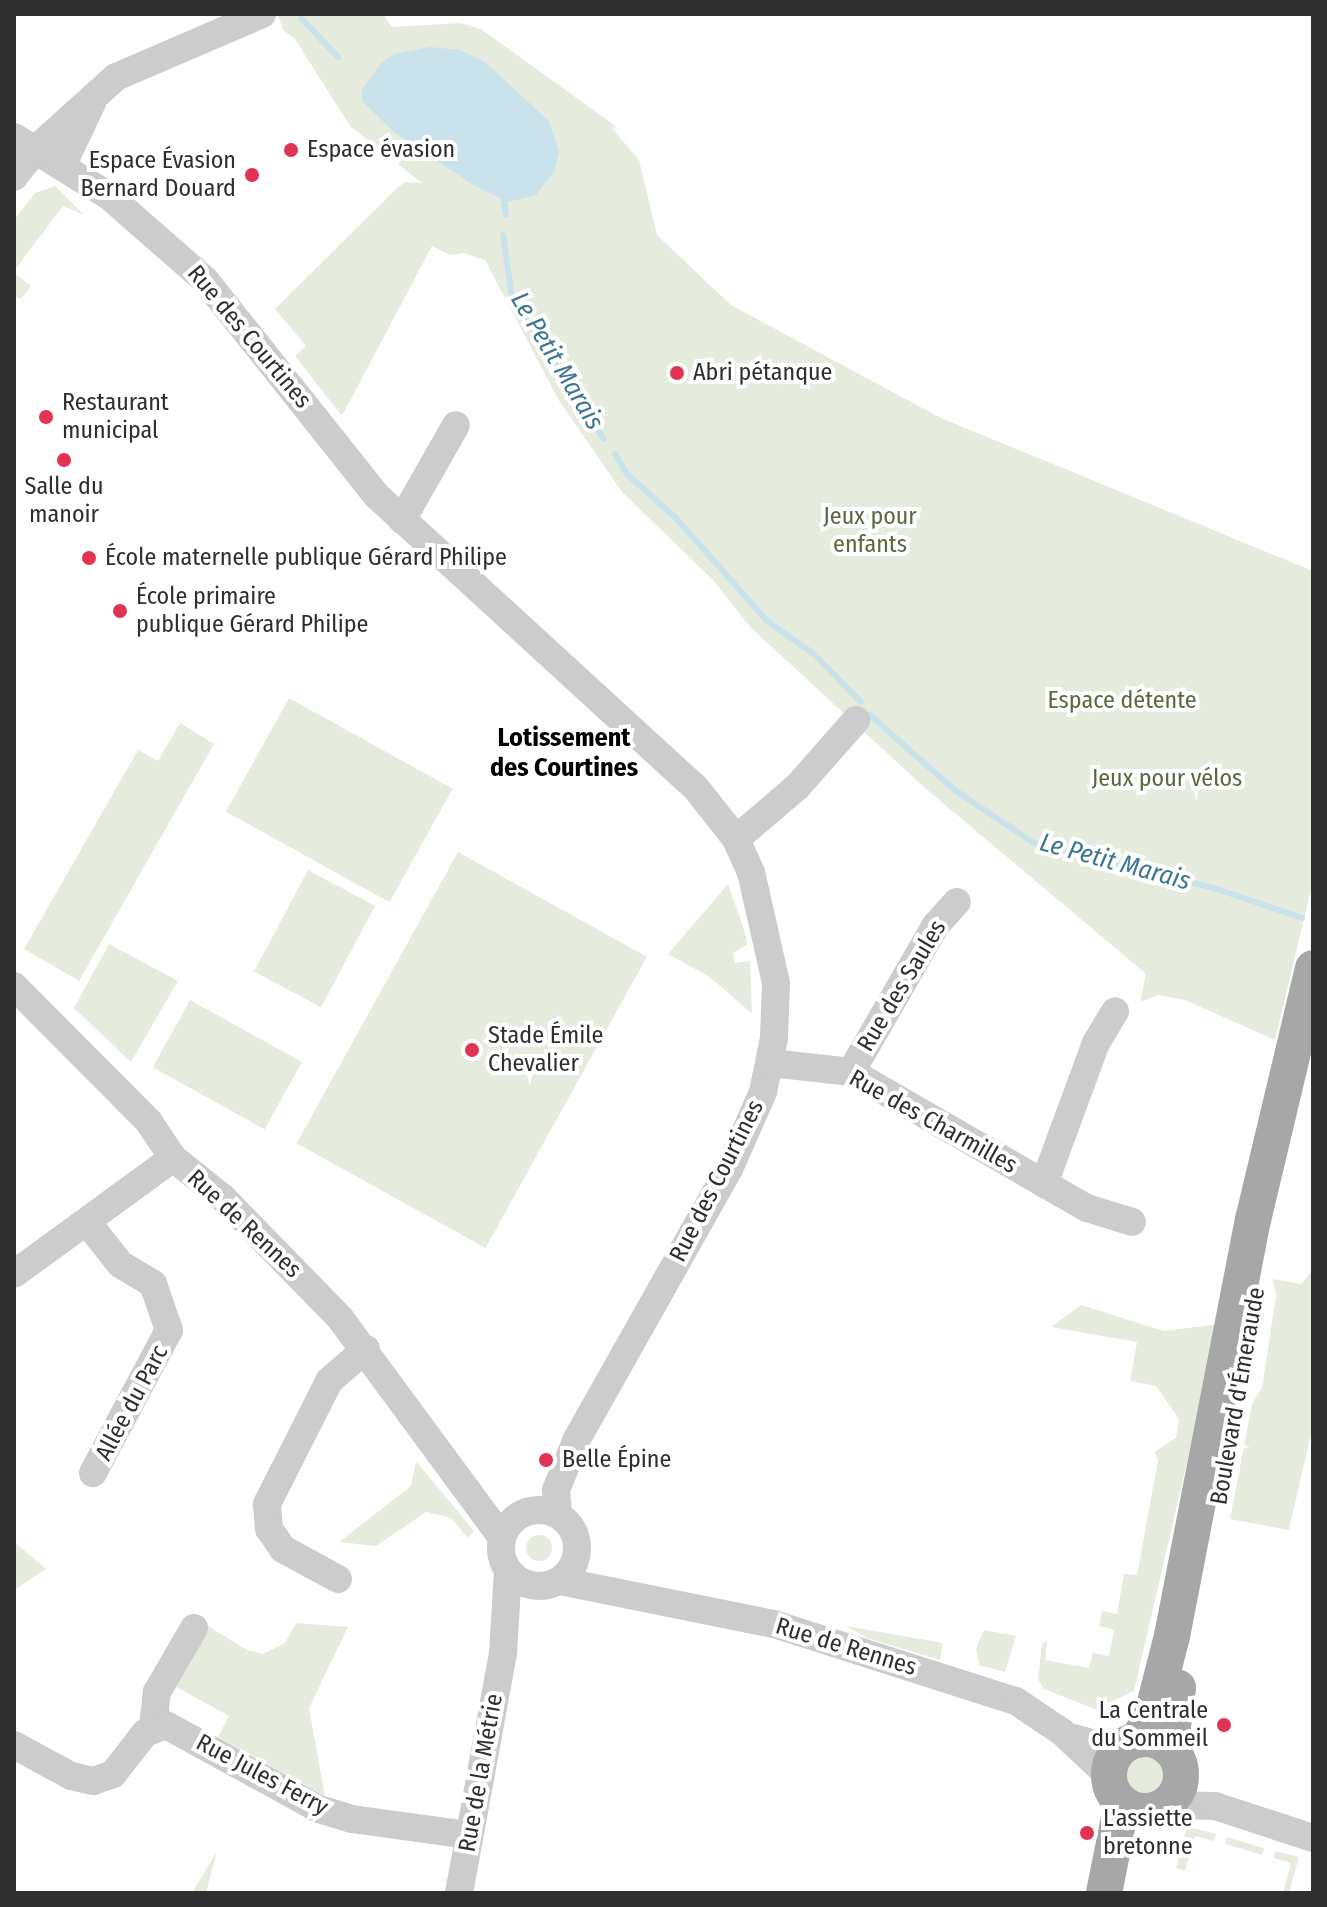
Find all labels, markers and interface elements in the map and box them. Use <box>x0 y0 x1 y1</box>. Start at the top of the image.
place label: Espace évasion <box>307 136 455 164</box>
marker: Espace évasion <box>282 141 300 159</box>
place label: Espace Évasion Bernard Douard <box>81 147 236 203</box>
marker: Espace Évasion Bernard Douard <box>243 166 261 184</box>
street label: Rue des Courtines <box>181 260 317 414</box>
water label: Le Petit Marais <box>504 287 610 435</box>
place label: Abri pétanque <box>693 359 832 387</box>
marker: Abri pétanque <box>668 364 686 382</box>
place label: Restaurant municipal <box>62 389 169 445</box>
marker: Restaurant municipal <box>37 408 55 426</box>
marker: Salle du manoir <box>55 451 73 469</box>
place label: Salle du manoir <box>25 473 103 529</box>
park label: Jeux pour enfants <box>823 503 917 559</box>
place label: École maternelle publique Gérard Philipe <box>105 544 507 572</box>
marker: École maternelle publique Gérard Philipe <box>80 549 98 567</box>
place label: École primaire publique Gérard Philipe <box>136 583 368 639</box>
marker: École primaire publique Gérard Philipe <box>111 602 129 620</box>
park label: Espace détente <box>1047 687 1197 715</box>
district label: Lotissement des Courtines <box>490 722 638 784</box>
park label: Jeux pour vélos <box>1092 765 1242 793</box>
water label: Le Petit Marais <box>1036 827 1194 897</box>
street label: Rue des Saules <box>851 915 953 1057</box>
place label: Stade Émile Chevalier <box>488 1022 603 1078</box>
marker: Stade Émile Chevalier <box>463 1041 481 1059</box>
street label: Rue des Charmilles <box>844 1064 1022 1180</box>
street label: Rue des Courtines <box>664 1095 770 1267</box>
street label: Rue de Rennes <box>181 1164 307 1284</box>
street label: Boulevard d'Émeraude <box>1205 1285 1271 1507</box>
street label: Allée du Parc <box>90 1340 174 1466</box>
place label: Belle Épine <box>562 1446 671 1474</box>
marker: Belle Épine <box>537 1451 555 1469</box>
street label: Rue de Rennes <box>772 1612 920 1682</box>
street label: Rue de la Métrie <box>453 1692 509 1854</box>
place label: La Centrale du Sommeil <box>1091 1697 1208 1753</box>
marker: La Centrale du Sommeil <box>1215 1716 1233 1734</box>
street label: Rue Jules Ferry <box>191 1728 333 1822</box>
place label: L'assiette bretonne <box>1103 1805 1193 1861</box>
marker: L'assiette bretonne <box>1078 1824 1096 1842</box>

